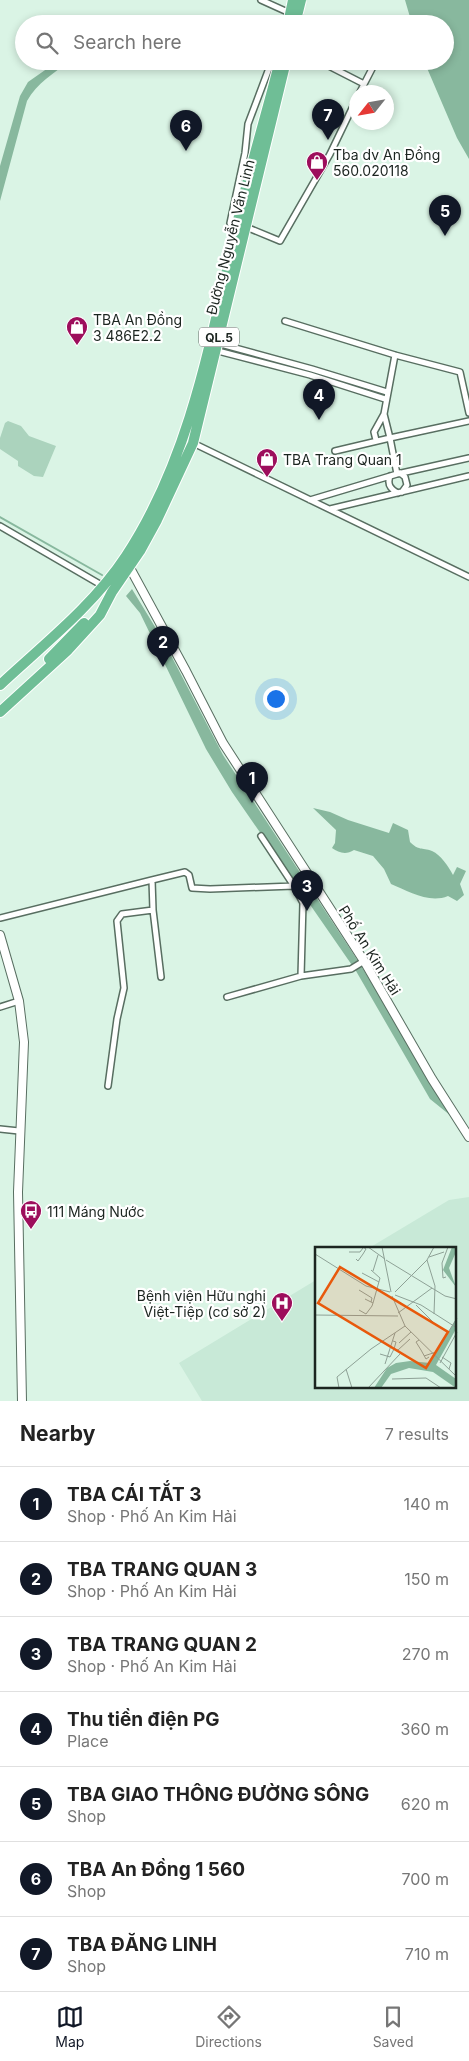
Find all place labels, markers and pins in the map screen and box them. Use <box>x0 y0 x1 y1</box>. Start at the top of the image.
pin: 7 <box>312 99 344 140</box>
pin: 6 <box>170 110 202 151</box>
place label: Tba dv An Đồng 560.020118 <box>333 146 440 179</box>
shop icon: Tba dv An Đồng 560.020118 <box>305 150 329 181</box>
pin: 5 <box>429 195 461 236</box>
place label: TBA An Đồng 3 486E2.2 <box>93 311 182 344</box>
shop icon: TBA An Đồng 3 486E2.2 <box>65 315 89 346</box>
pin: 4 <box>303 379 335 420</box>
shop icon: TBA Trang Quan 1 <box>255 447 279 478</box>
place label: TBA Trang Quan 1 <box>283 451 402 468</box>
pin: 2 <box>147 626 179 667</box>
pin: 1 <box>236 762 268 803</box>
pin: 3 <box>291 870 323 911</box>
bus stop icon: 111 Máng Nước <box>19 1199 43 1230</box>
place label: 111 Máng Nước <box>47 1203 144 1220</box>
place label: Bệnh viện Hữu nghị Việt-Tiệp (cơ sở 2) <box>137 1287 266 1320</box>
hospital icon: Bệnh viện Hữu nghị Việt-Tiệp (cơ sở 2) <box>270 1291 294 1322</box>

